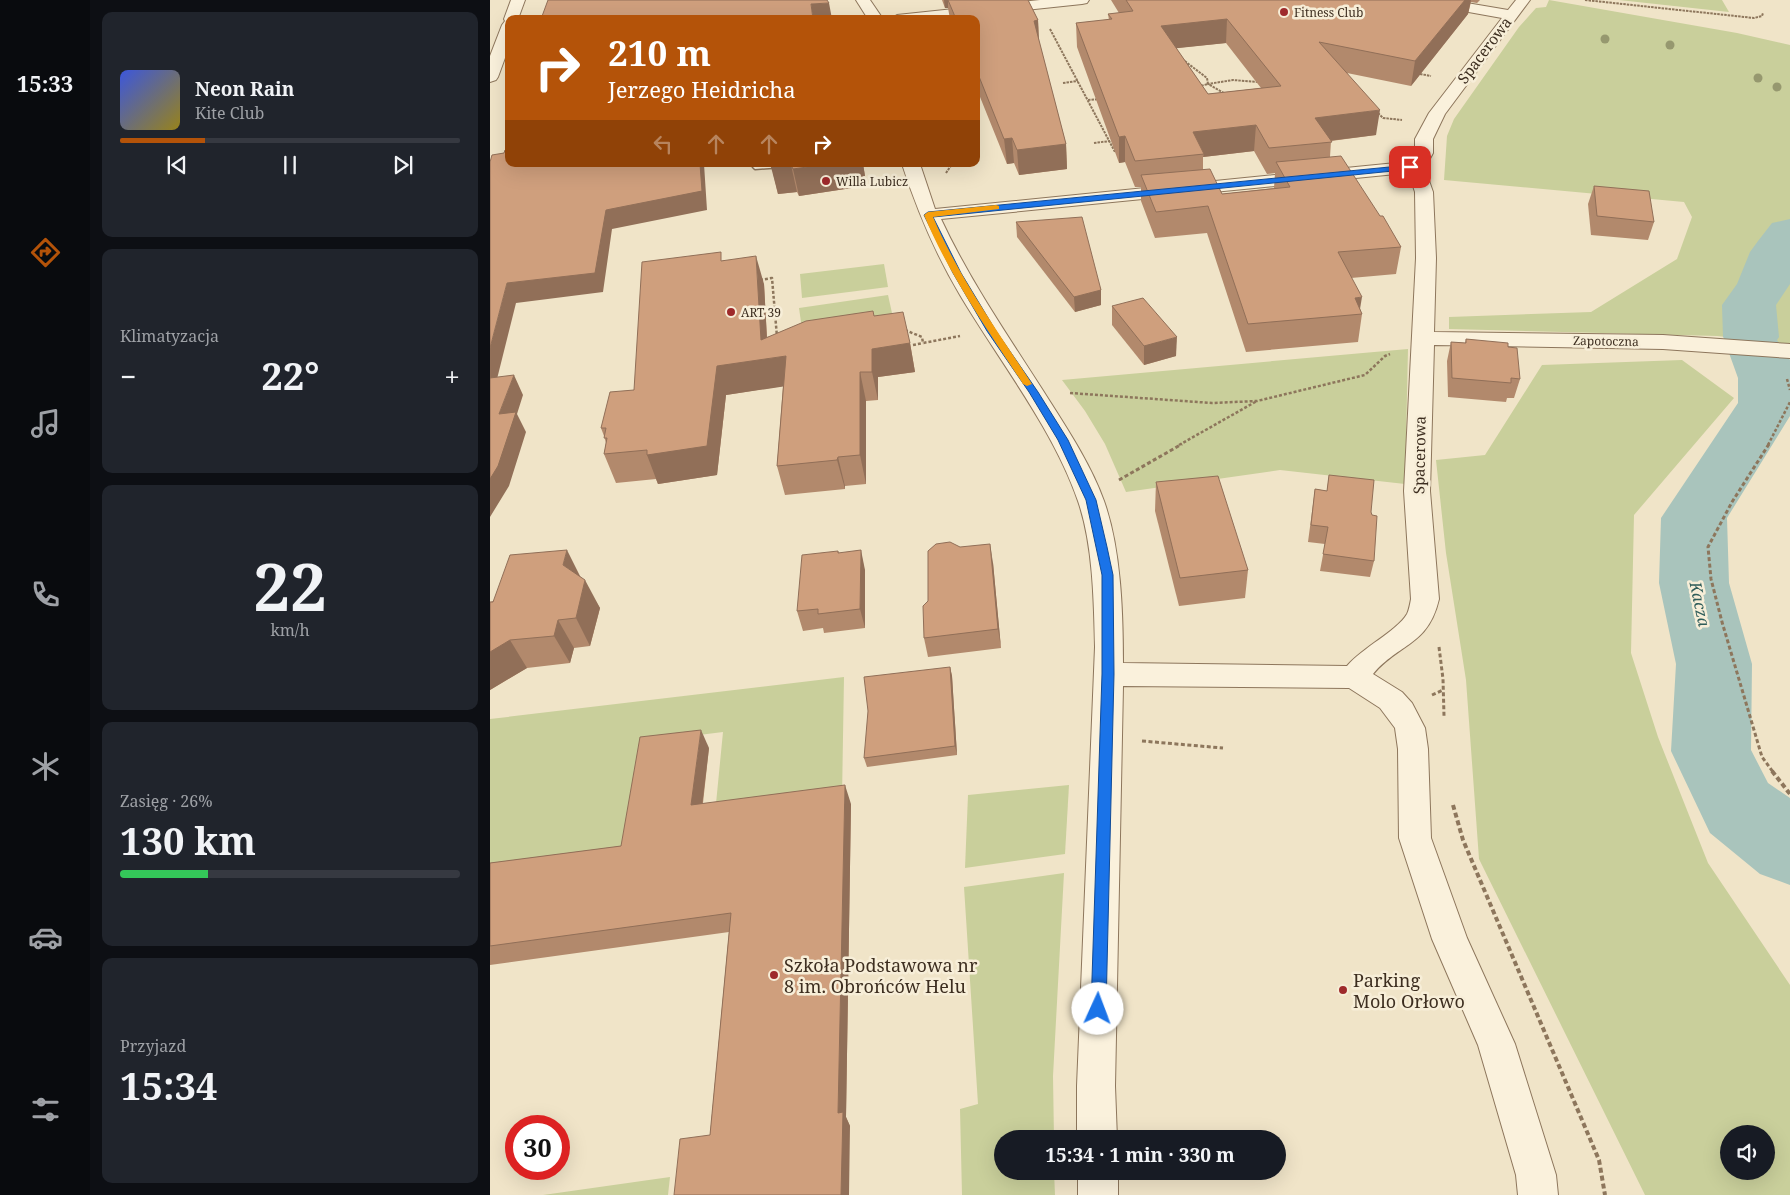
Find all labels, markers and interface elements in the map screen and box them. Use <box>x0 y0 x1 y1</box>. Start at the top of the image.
place label: Fitness Club <box>1294 4 1363 21</box>
marker: Fitness Club <box>1278 6 1290 18</box>
street label: Spacerowa <box>1452 13 1516 87</box>
text: 210 m <box>608 29 711 76</box>
icon: right <box>525 35 590 100</box>
text: 15:33 <box>17 68 73 98</box>
text: Jerzego Heidricha <box>608 74 796 104</box>
text: Neon Rain <box>195 76 294 102</box>
text: Kite Club <box>195 102 264 124</box>
icon: left <box>649 130 677 158</box>
icon: ahead <box>702 130 730 158</box>
icon: ahead <box>755 130 783 158</box>
icon: right <box>808 130 836 158</box>
pin <box>1389 146 1431 188</box>
icon: previous <box>163 151 191 179</box>
icon: pause <box>276 151 304 179</box>
icon: next <box>389 151 417 179</box>
icon: arrive <box>1396 153 1424 181</box>
place label: Willa Lubicz <box>836 173 908 190</box>
marker: Willa Lubicz <box>820 175 832 187</box>
icon: directions <box>28 235 63 270</box>
place label: ART 39 <box>741 304 781 321</box>
marker: ART 39 <box>725 306 737 318</box>
text: Klimatyzacja <box>120 325 219 347</box>
street label: Zapotoczna <box>1573 332 1639 350</box>
text: 22° <box>261 349 319 401</box>
text: − <box>120 357 136 395</box>
text: + <box>444 357 460 395</box>
icon: music <box>28 406 63 441</box>
street label: Spacerowa <box>1408 416 1430 494</box>
text: 22 <box>253 542 327 630</box>
icon: phone <box>28 577 63 612</box>
water label: Kacza <box>1684 578 1716 629</box>
text: km/h <box>270 619 310 641</box>
icon: climate <box>28 749 63 784</box>
text: Zasięg · 26% <box>120 790 213 812</box>
text: 130 km <box>120 814 256 866</box>
icon: car <box>28 920 63 955</box>
place label: Szkoła Podstawowa nr 8 im. Obrońców Helu <box>784 953 978 998</box>
place label: Parking Molo Orłowo <box>1353 968 1465 1013</box>
marker: Szkoła Podstawowa nr 8 im. Obrońców Helu <box>768 969 780 981</box>
position arrow <box>1071 982 1123 1034</box>
marker: Parking Molo Orłowo <box>1337 984 1349 996</box>
text: Przyjazd <box>120 1035 186 1057</box>
text: 15:34 <box>120 1059 217 1111</box>
icon: filters <box>28 1092 63 1127</box>
speed limit sign: 30 <box>505 1115 570 1180</box>
map controls <box>1720 1125 1775 1180</box>
button: sound <box>1720 1125 1775 1180</box>
text: 15:34 · 1 min · 330 m <box>1045 1142 1235 1168</box>

